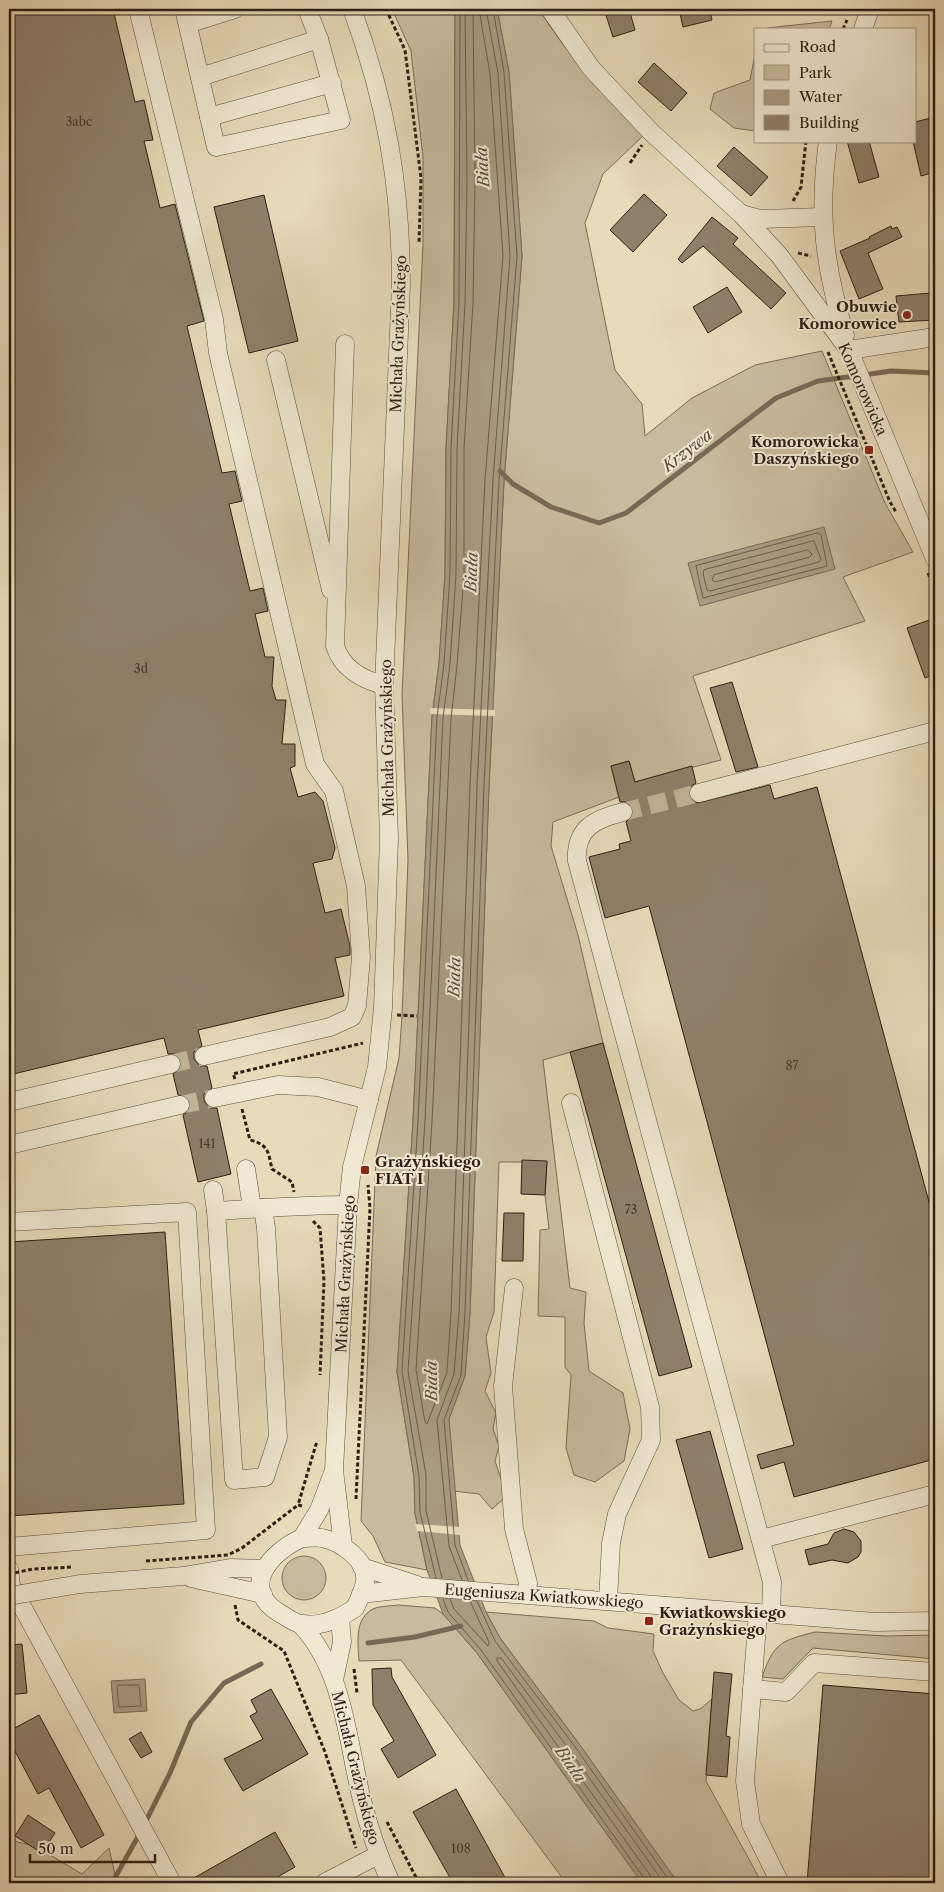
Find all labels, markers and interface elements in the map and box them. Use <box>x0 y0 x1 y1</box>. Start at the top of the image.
legend <box>754 28 916 142</box>
text: Road <box>799 37 836 56</box>
text: Park <box>799 63 833 82</box>
text: Water <box>798 87 843 106</box>
text: Building <box>799 113 859 132</box>
house number: 3abc <box>66 114 92 129</box>
water label: Biała <box>471 146 494 190</box>
street label: Michała Grażyńskiego <box>386 255 410 413</box>
place label: Obuwie Komorowice <box>798 297 897 333</box>
marker: Obuwie Komorowice <box>901 309 913 321</box>
street label: Komorowicka <box>834 340 892 438</box>
water label: Krzywa <box>656 424 716 477</box>
place label: Komorowicka Daszyńskiego <box>751 432 859 468</box>
marker: Komorowicka Daszyńskiego <box>863 444 875 456</box>
water label: Biała <box>460 551 482 594</box>
street label: Michała Grażyńskiego <box>376 659 398 817</box>
house number: 3d <box>134 661 149 676</box>
water label: Biała <box>443 956 465 999</box>
house number: 87 <box>785 1058 799 1073</box>
house number: 141 <box>198 1136 216 1151</box>
place label: Grażyńskiego FIAT I <box>375 1152 481 1188</box>
marker: Grażyńskiego FIAT I <box>359 1164 371 1176</box>
street label: Michała Grażyńskiego <box>331 1195 359 1353</box>
house number: 73 <box>625 1202 637 1217</box>
water label: Biała <box>421 1360 441 1403</box>
street label: Eugeniusza Kwiatkowskiego <box>444 1580 644 1612</box>
place label: Kwiatkowskiego Grażyńskiego <box>659 1603 786 1639</box>
marker: Kwiatkowskiego Grażyńskiego <box>643 1615 655 1627</box>
street label: Michała Grażyńskiego <box>328 1689 384 1847</box>
water label: Biała <box>550 1740 591 1787</box>
scale bar <box>30 1832 155 1864</box>
text: 50 m <box>38 1839 74 1858</box>
house number: 108 <box>451 1841 471 1856</box>

